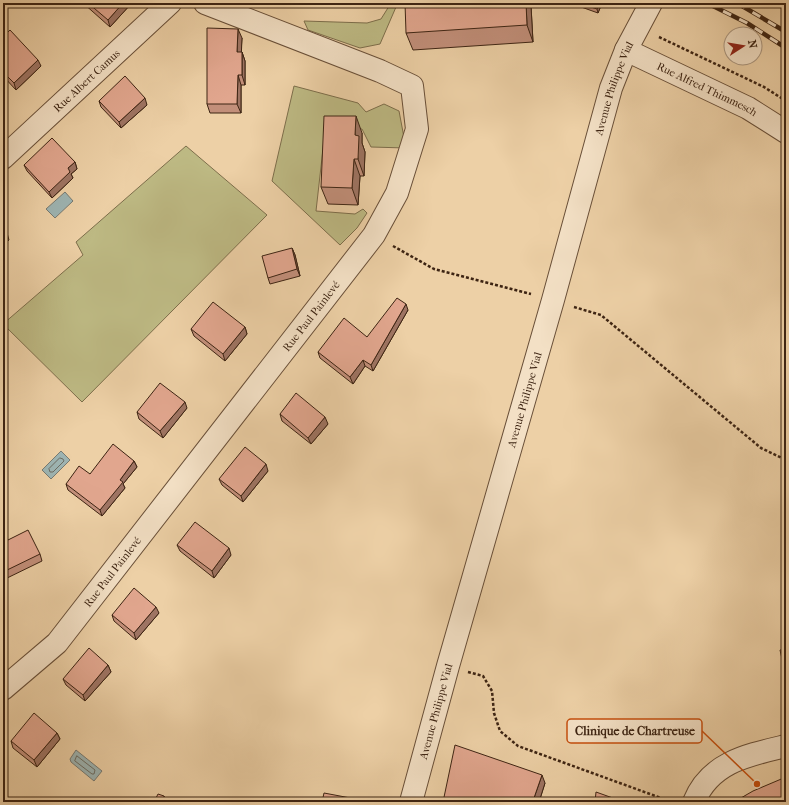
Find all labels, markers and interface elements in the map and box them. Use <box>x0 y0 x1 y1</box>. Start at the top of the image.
north arrow <box>723 26 763 66</box>
street label: Avenue Philippe Vial <box>592 39 636 138</box>
text: N <box>745 39 760 50</box>
street label: Rue Albert Camus <box>51 47 123 115</box>
street label: Rue Alfred Thimmesch <box>655 60 760 120</box>
street label: Rue Paul Painlevé <box>280 278 343 354</box>
street label: Avenue Philippe Vial <box>505 351 545 450</box>
street label: Rue Paul Painlevé <box>81 534 144 610</box>
street label: Avenue Philippe Vial <box>417 662 455 762</box>
callout: Clinique de Chartreuse <box>567 719 702 743</box>
text: Clinique de Chartreuse <box>575 724 695 739</box>

